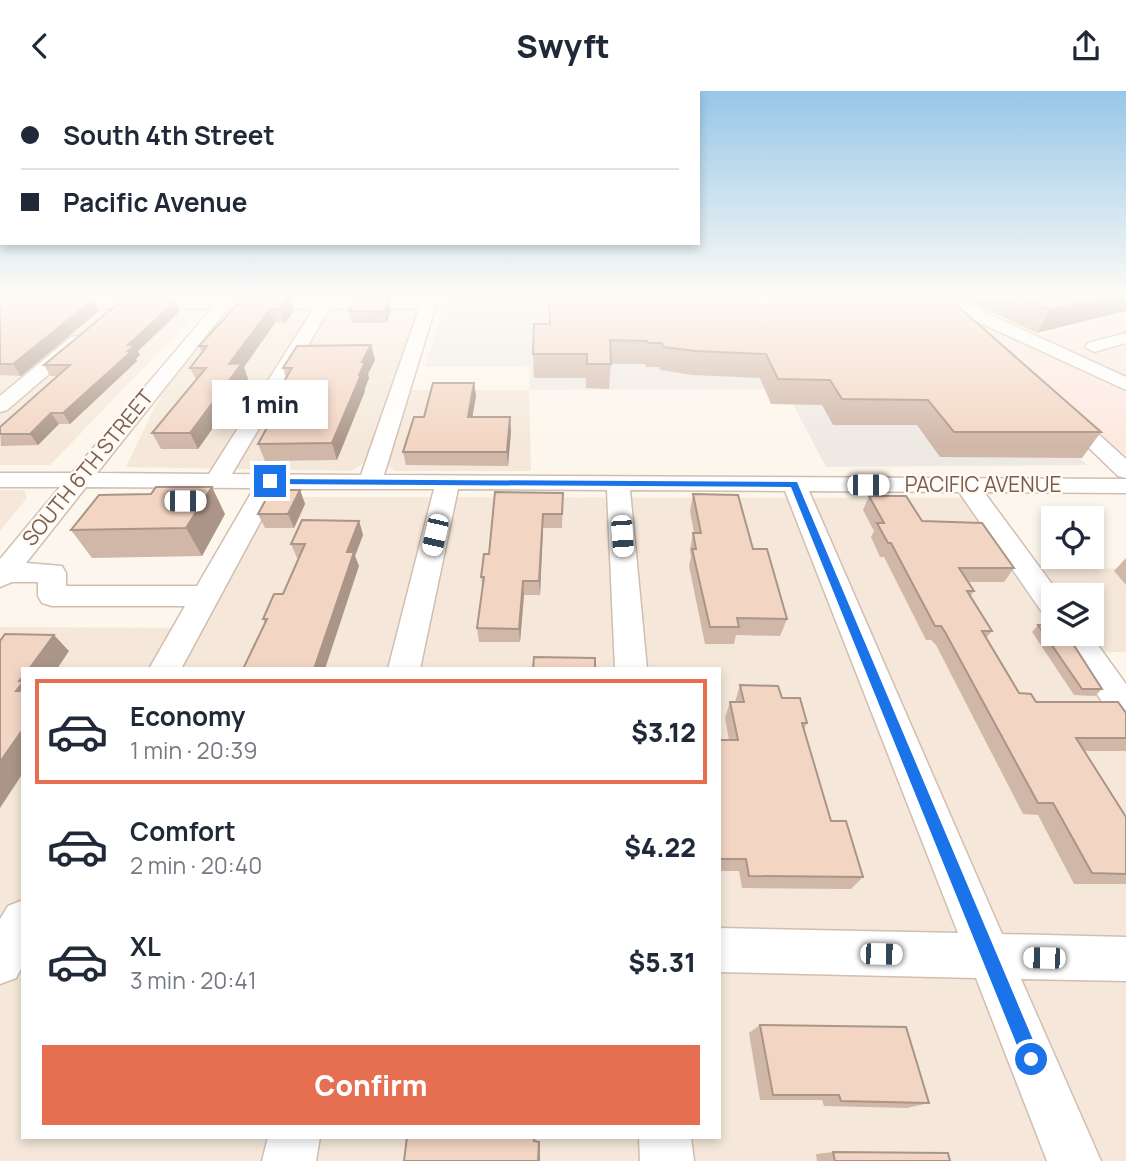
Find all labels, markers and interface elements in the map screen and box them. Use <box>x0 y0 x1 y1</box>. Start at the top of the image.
text: Swyft <box>516 24 610 68</box>
icon: back <box>21 27 59 65</box>
icon: share <box>1067 27 1105 65</box>
text: South 4th Street <box>63 117 275 153</box>
text: Pacific Avenue <box>63 184 247 220</box>
callout: 1 min <box>212 379 328 429</box>
street label: SOUTH 6TH STREET <box>16 383 159 551</box>
text: 1 min <box>241 388 299 420</box>
route end <box>254 465 286 497</box>
street label: PACIFIC AVENUE <box>905 470 1061 498</box>
car <box>848 475 890 496</box>
car <box>165 491 207 512</box>
map controls <box>1041 506 1104 646</box>
button: locate <box>1041 506 1104 569</box>
car <box>421 512 450 558</box>
car <box>611 514 634 558</box>
button: layers <box>1041 583 1104 646</box>
text: Economy <box>130 698 245 734</box>
icon: car <box>46 700 109 763</box>
text: $3.12 <box>631 714 696 750</box>
text: 1 min · 20:39 <box>130 734 258 766</box>
text: Comfort <box>130 813 236 849</box>
icon: car <box>46 815 109 878</box>
text: $4.22 <box>624 829 696 865</box>
text: 2 min · 20:40 <box>130 849 262 881</box>
text: XL <box>130 928 161 964</box>
icon: car <box>46 930 109 993</box>
car <box>860 943 903 965</box>
text: $5.31 <box>629 944 696 980</box>
car <box>1023 947 1066 969</box>
text: 3 min · 20:41 <box>130 964 257 996</box>
route start <box>1015 1043 1047 1075</box>
button: Confirm <box>42 1045 700 1125</box>

